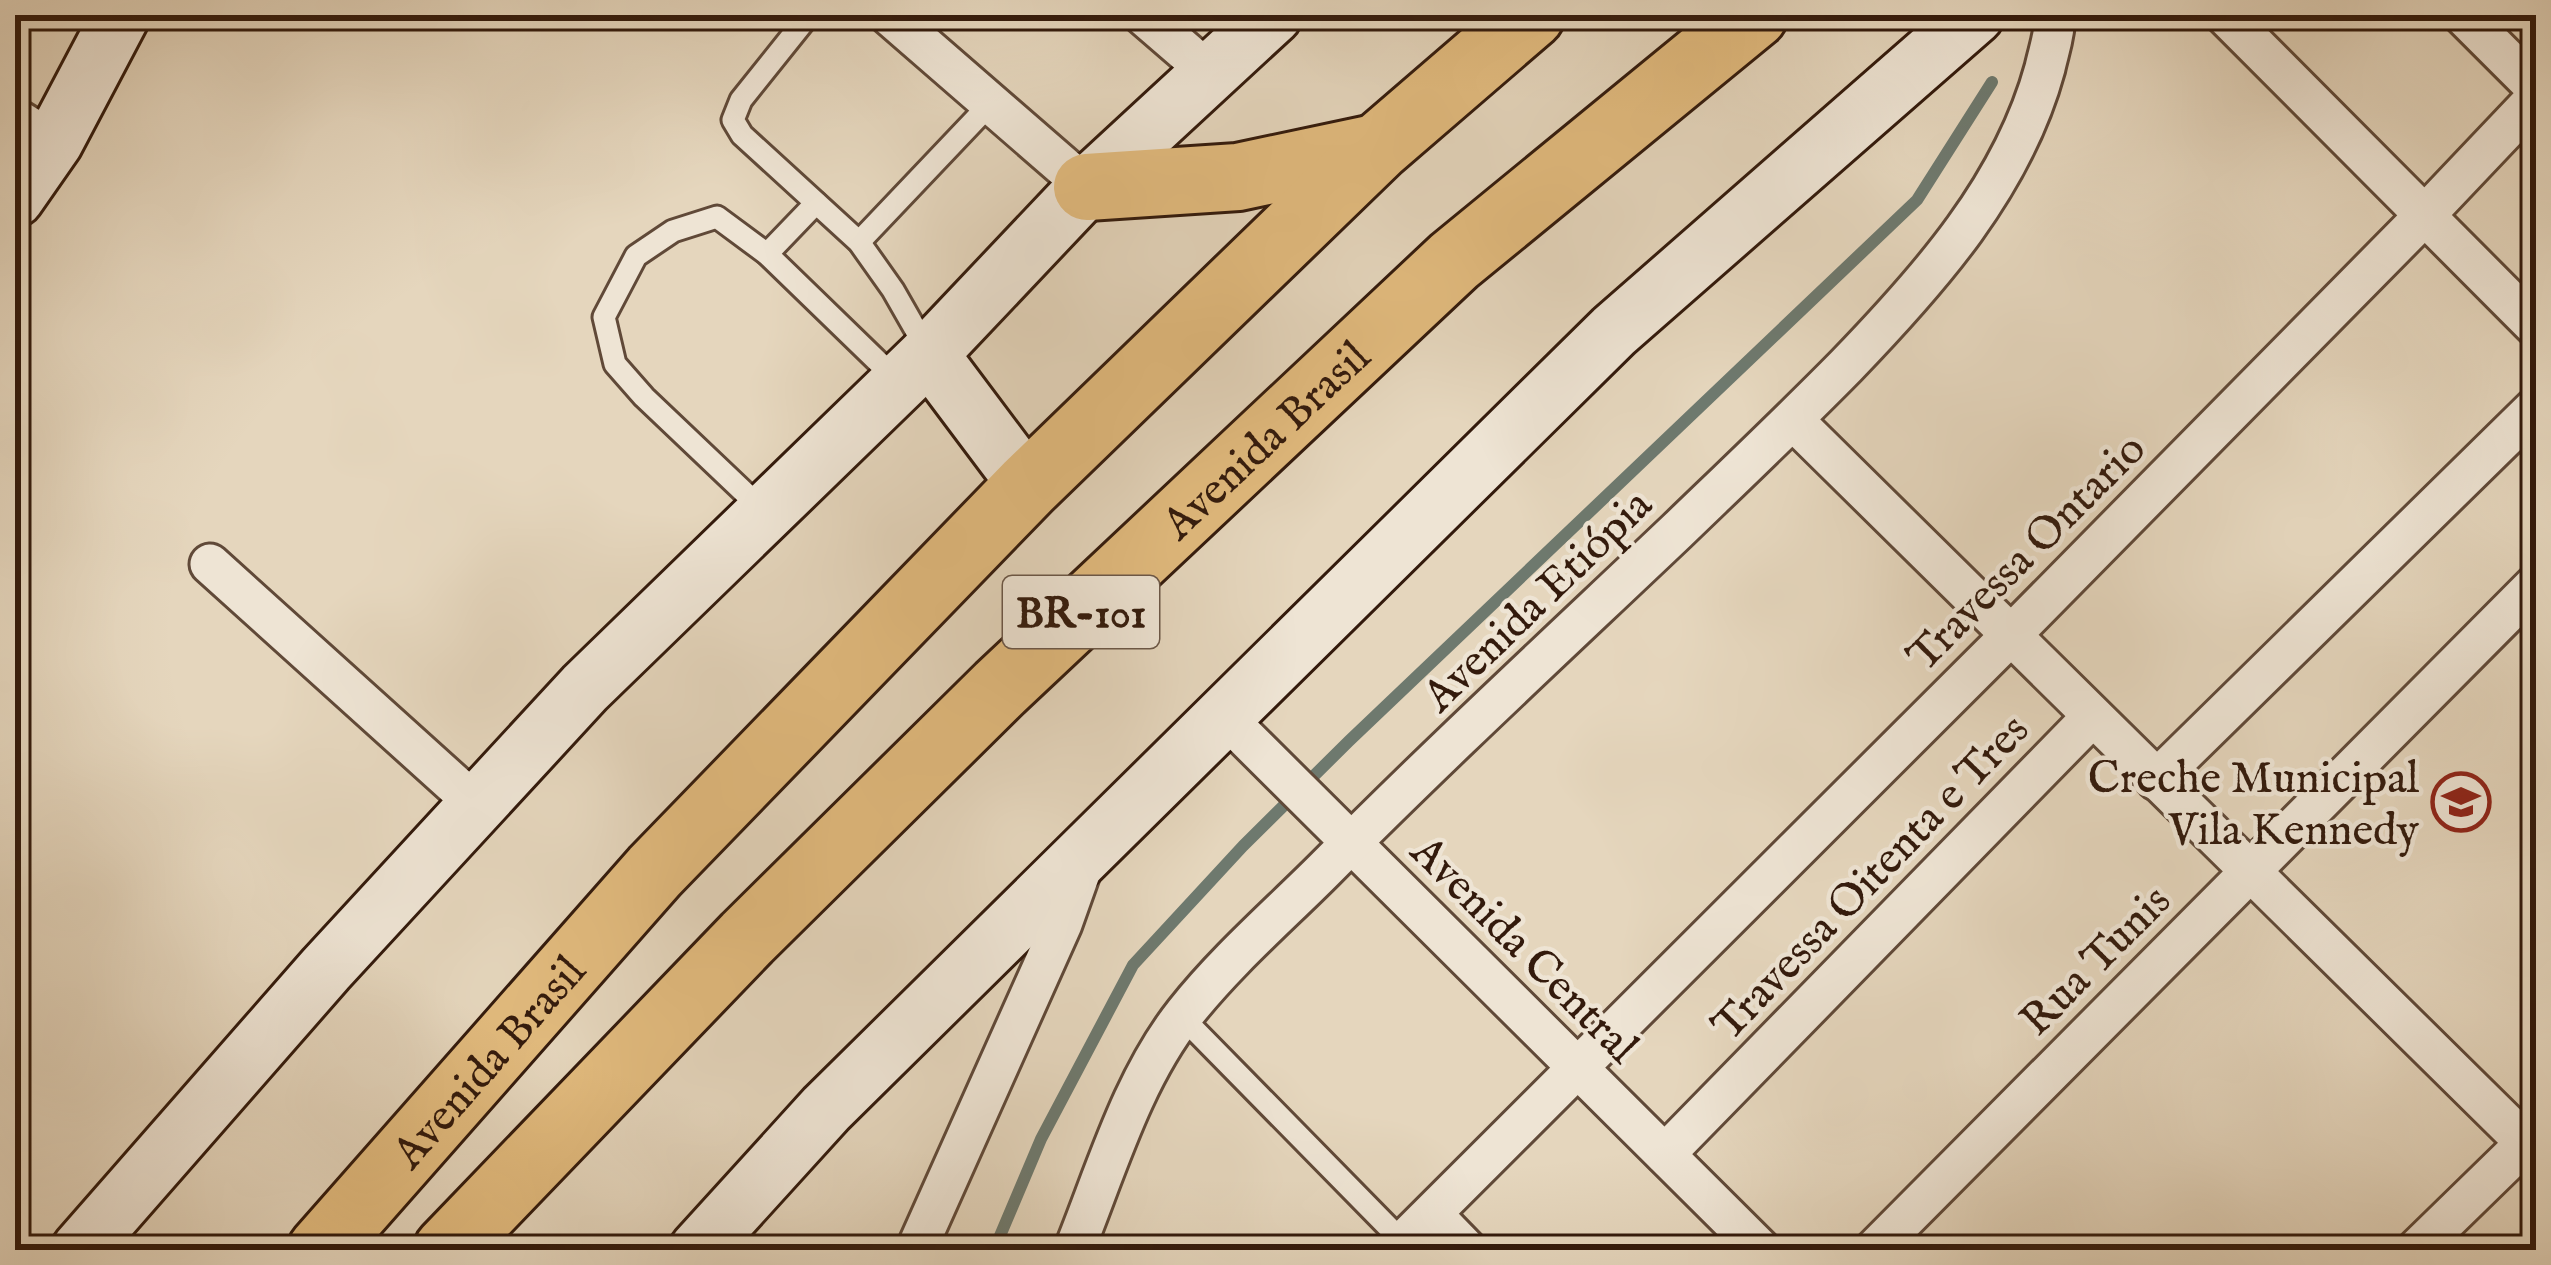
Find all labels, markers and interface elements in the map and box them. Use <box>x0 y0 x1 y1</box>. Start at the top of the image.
street label: Avenida Brasil <box>1150 330 1384 554</box>
street label: Travessa Ontario <box>1896 422 2159 685</box>
street label: Avenida Etiópia <box>1411 477 1666 726</box>
road number: BR-101 <box>1003 576 1159 648</box>
street label: Travessa Oitenta e Tres <box>1701 703 2042 1054</box>
place label: Creche Municipal Vila Kennedy <box>2088 751 2420 860</box>
school or university icon: Creche Municipal Vila Kennedy <box>2430 771 2492 833</box>
street label: Avenida Central <box>1397 824 1650 1077</box>
street label: Rua Tunis <box>2009 874 2184 1049</box>
street label: Avenida Brasil <box>381 945 600 1182</box>

